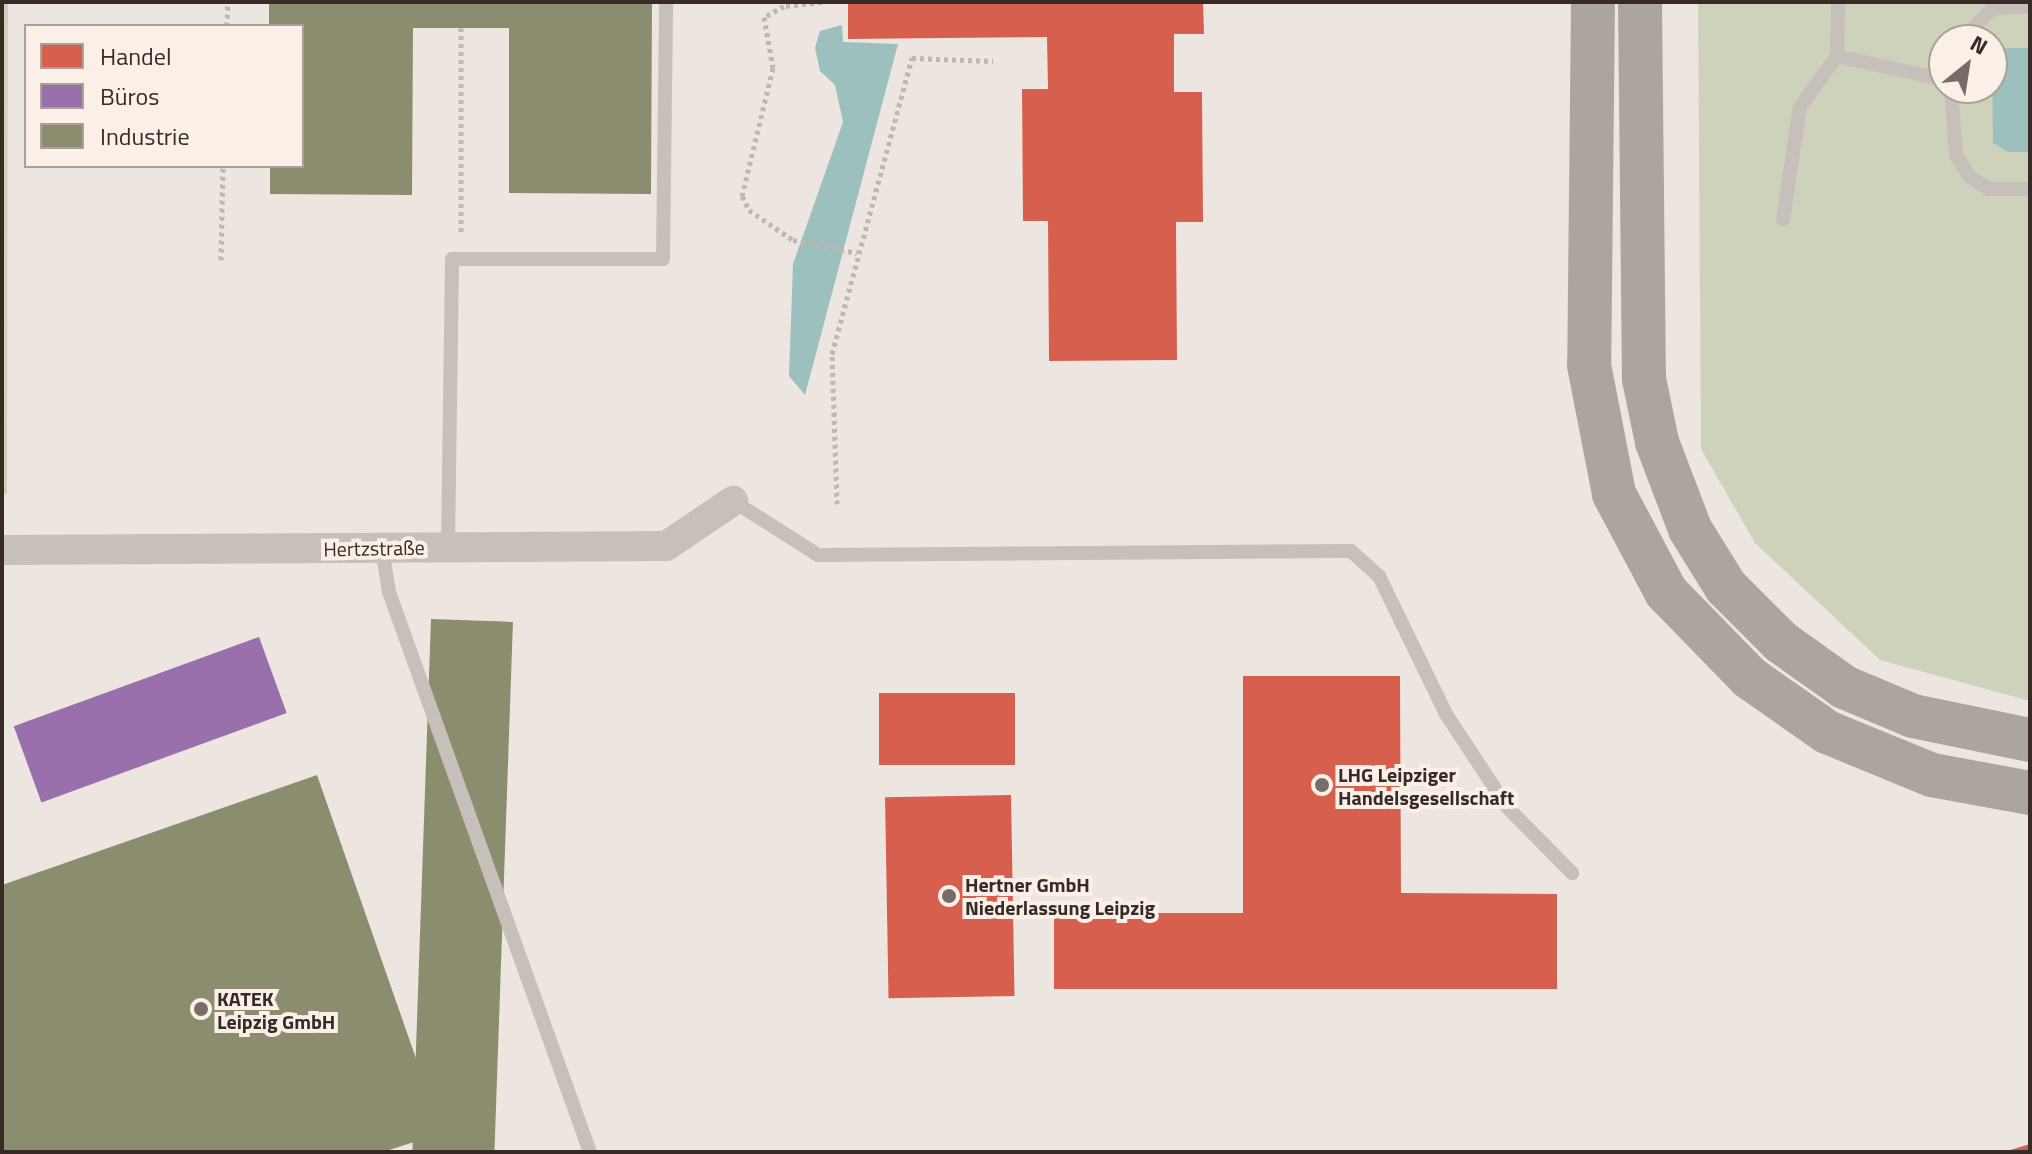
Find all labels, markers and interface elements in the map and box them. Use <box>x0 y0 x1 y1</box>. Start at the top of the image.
legend <box>24 24 304 168</box>
north arrow <box>1928 24 2008 104</box>
text: N <box>1964 26 1994 63</box>
text: Handel <box>100 38 171 74</box>
text: Büros <box>100 78 159 114</box>
text: Industrie <box>100 118 190 154</box>
street label: Hertzstraße <box>323 535 425 561</box>
place label: LHG Leipziger Handelsgesellschaft <box>1338 762 1514 809</box>
marker: LHG Leipziger Handelsgesellschaft <box>1313 776 1331 794</box>
place label: Hertner GmbH Niederlassung Leipzig <box>965 872 1155 919</box>
marker: Hertner GmbH Niederlassung Leipzig <box>940 887 958 905</box>
place label: KATEK Leipzig GmbH <box>217 986 335 1033</box>
marker: KATEK Leipzig GmbH <box>192 1000 210 1018</box>

